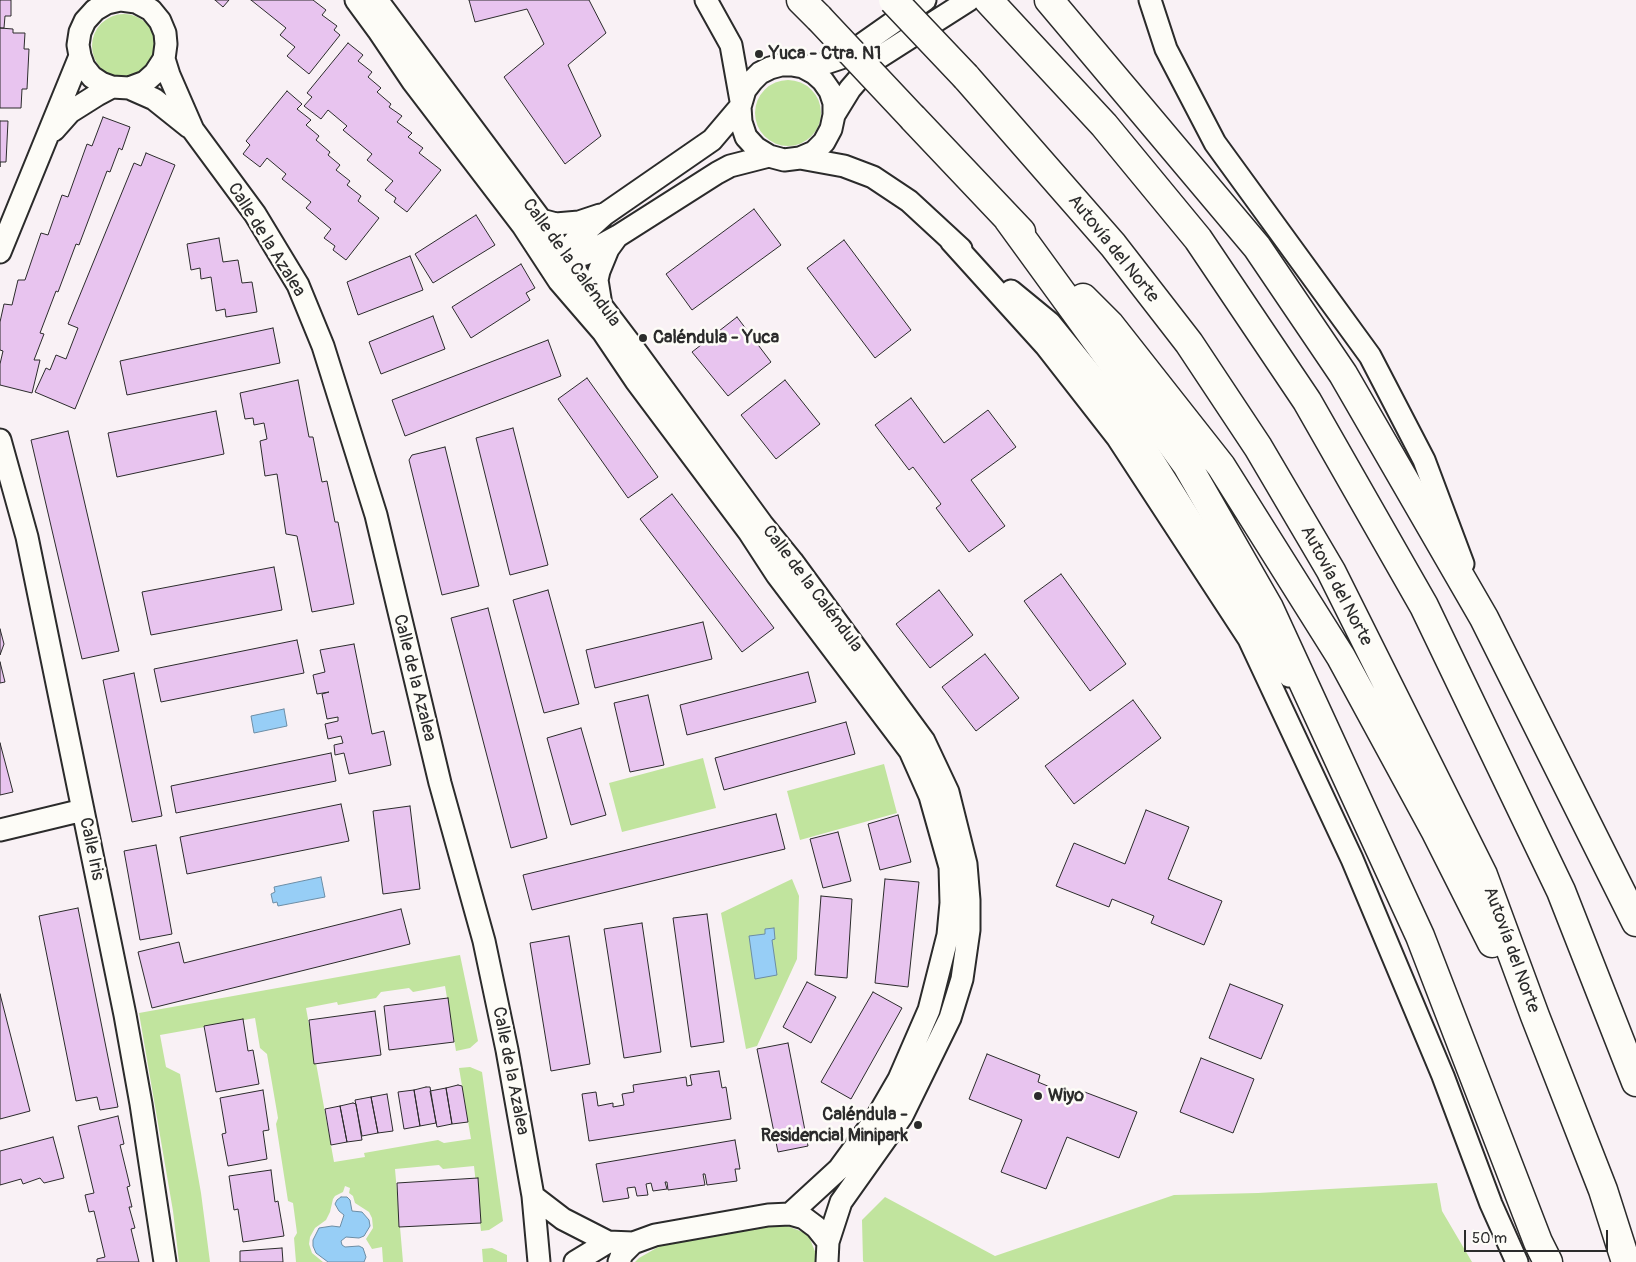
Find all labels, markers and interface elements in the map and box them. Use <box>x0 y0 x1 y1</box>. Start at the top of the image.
place label: Yuca - Ctra. N1 <box>769 43 881 65</box>
marker: Yuca - Ctra. N1 <box>753 48 765 60</box>
street label: Calle de la Azalea <box>222 179 310 301</box>
street label: Autovía del Norte <box>1063 191 1163 307</box>
street label: Calle de la Caléndula <box>517 195 625 331</box>
place label: Caléndula - Yuca <box>653 327 779 349</box>
marker: Caléndula - Yuca <box>637 332 649 344</box>
street label: Calle de la Caléndula <box>757 521 867 657</box>
street label: Autovía del Norte <box>1295 522 1377 650</box>
street label: Calle de la Azalea <box>388 612 440 744</box>
street label: Calle Iris <box>74 816 108 882</box>
street label: Autovía del Norte <box>1478 884 1544 1016</box>
street label: Calle de la Azalea <box>487 1005 533 1137</box>
place label: Wiyo <box>1048 1085 1084 1107</box>
marker: Wiyo <box>1032 1090 1044 1102</box>
place label: Caléndula - Residencial Minipark <box>761 1104 908 1146</box>
marker: Caléndula - Residencial Minipark <box>912 1119 924 1131</box>
scale bar <box>1466 1220 1610 1252</box>
text: 50 m <box>1472 1229 1507 1248</box>

